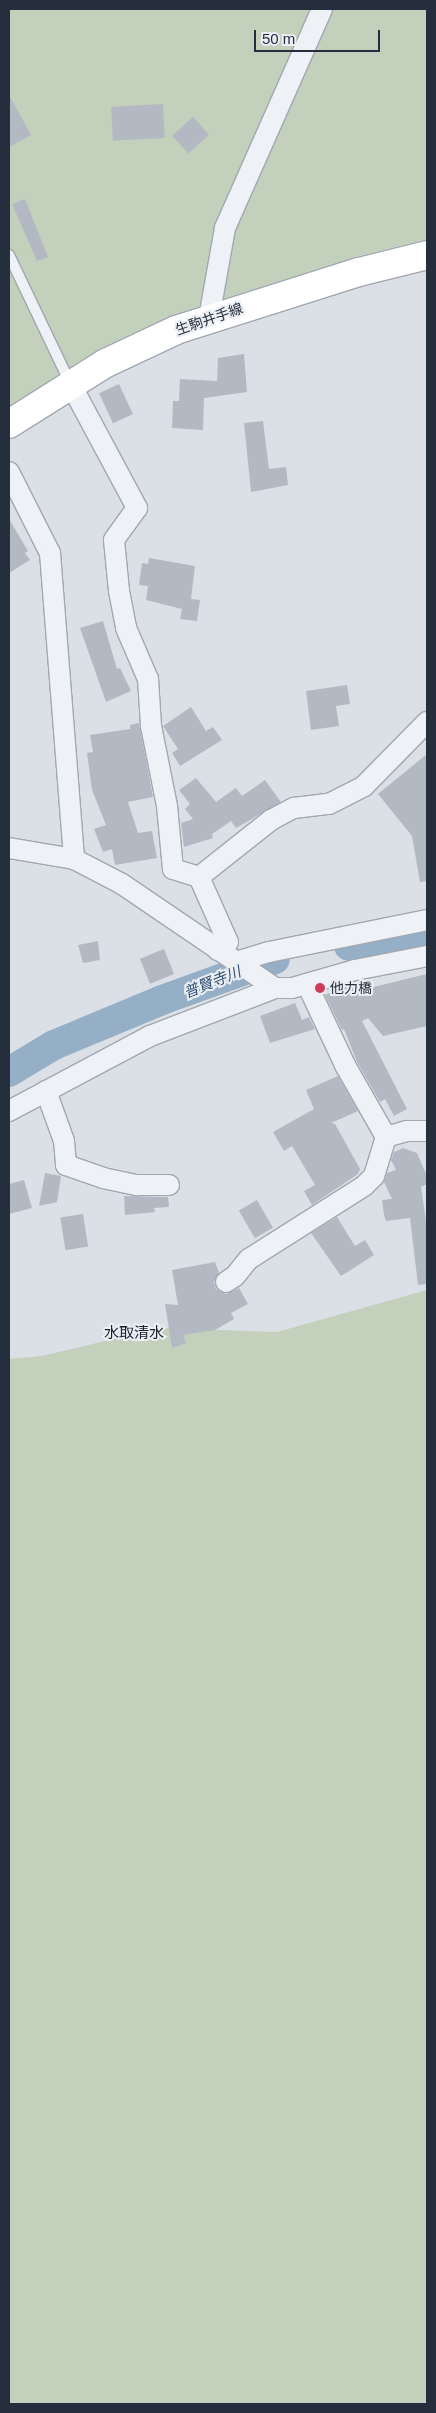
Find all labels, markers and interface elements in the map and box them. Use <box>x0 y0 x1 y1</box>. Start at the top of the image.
scale bar <box>256 20 382 52</box>
text: 50 m <box>262 30 295 47</box>
street label: 生駒井手線 <box>173 300 245 338</box>
water label: 普賢寺川 <box>181 962 243 1002</box>
place label: 他力橋 <box>330 980 372 996</box>
marker: 他力橋 <box>314 982 326 994</box>
district label: 水取清水 <box>104 1324 164 1342</box>

